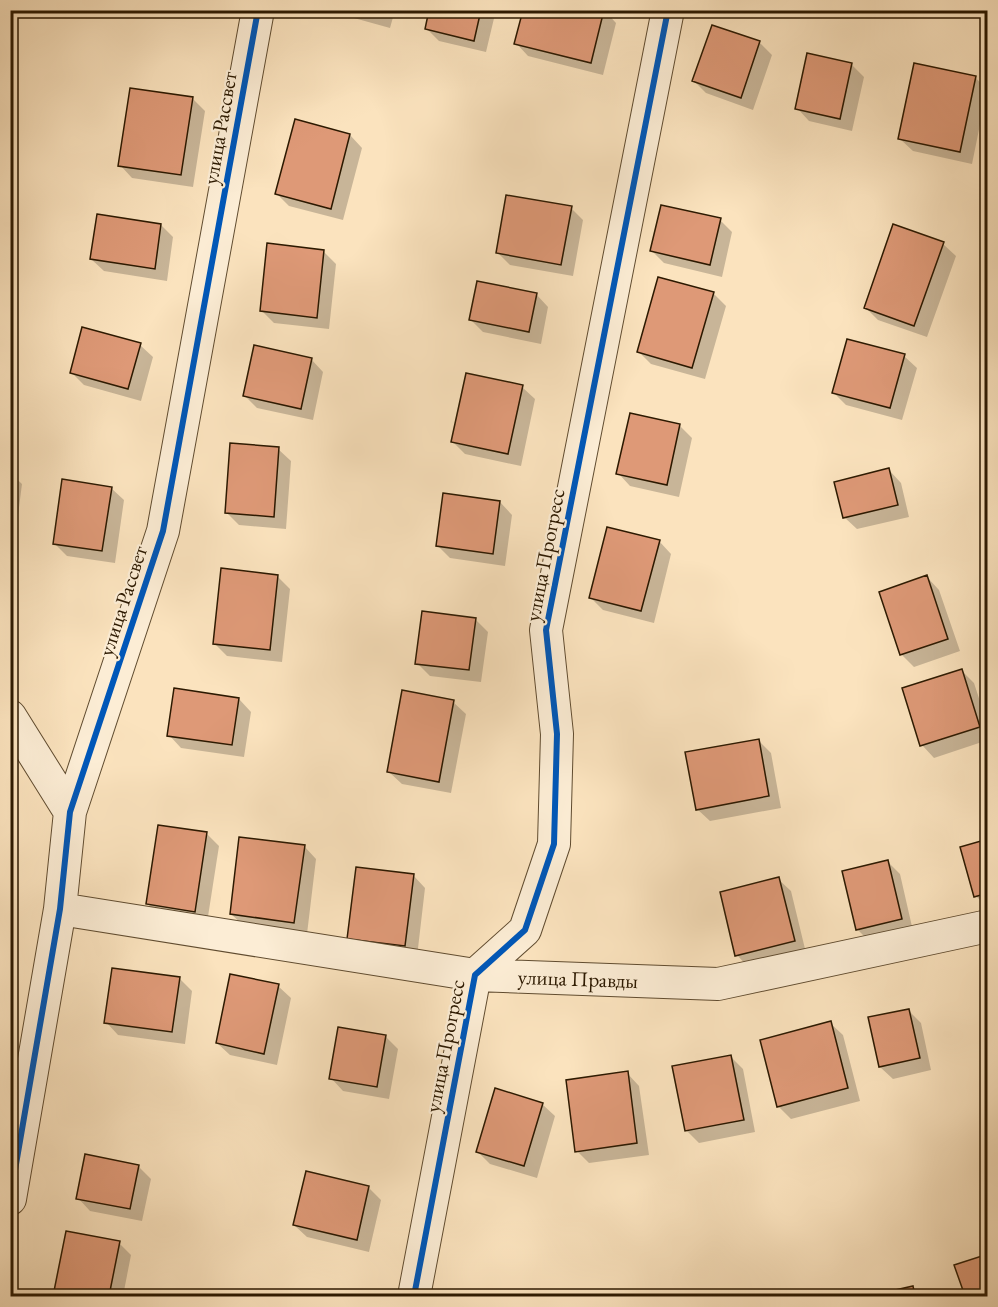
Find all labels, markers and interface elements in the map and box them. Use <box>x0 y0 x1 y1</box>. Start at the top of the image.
street label: улица Рассвет <box>196 69 243 186</box>
street label: улица Прогресс <box>518 486 571 624</box>
street label: улица Рассвет <box>92 542 153 659</box>
street label: улица Правды <box>517 963 639 994</box>
street label: улица Прогресс <box>418 977 471 1115</box>

